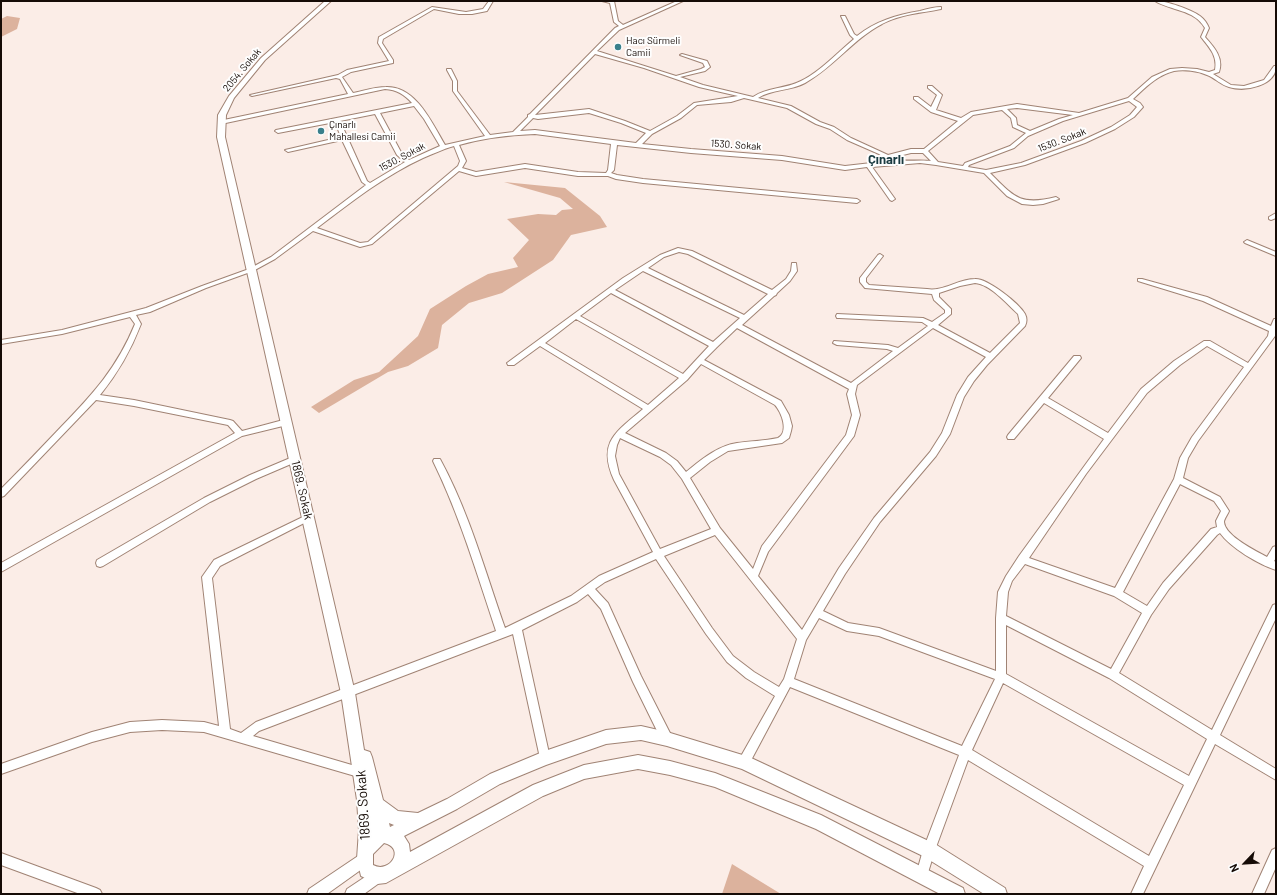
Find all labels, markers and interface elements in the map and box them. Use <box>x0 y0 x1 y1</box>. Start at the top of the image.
place label: Hacı Sürmeli Camii <box>626 35 680 58</box>
marker: Hacı Sürmeli Camii <box>613 42 623 52</box>
street label: 2054. Sokak <box>220 46 264 94</box>
place label: Çınarlı Mahallesi Camii <box>329 119 395 142</box>
street label: 1530. Sokak <box>1036 125 1088 155</box>
marker: Çınarlı Mahallesi Camii <box>316 126 326 136</box>
street label: 1530. Sokak <box>710 137 762 153</box>
street label: 1530. Sokak <box>377 140 427 174</box>
district label: Çınarlı <box>868 152 904 168</box>
street label: 1869. Sokak <box>288 459 316 521</box>
street label: 1869. Sokak <box>352 769 374 841</box>
north arrow <box>1225 843 1265 883</box>
text: N <box>1226 862 1241 874</box>

